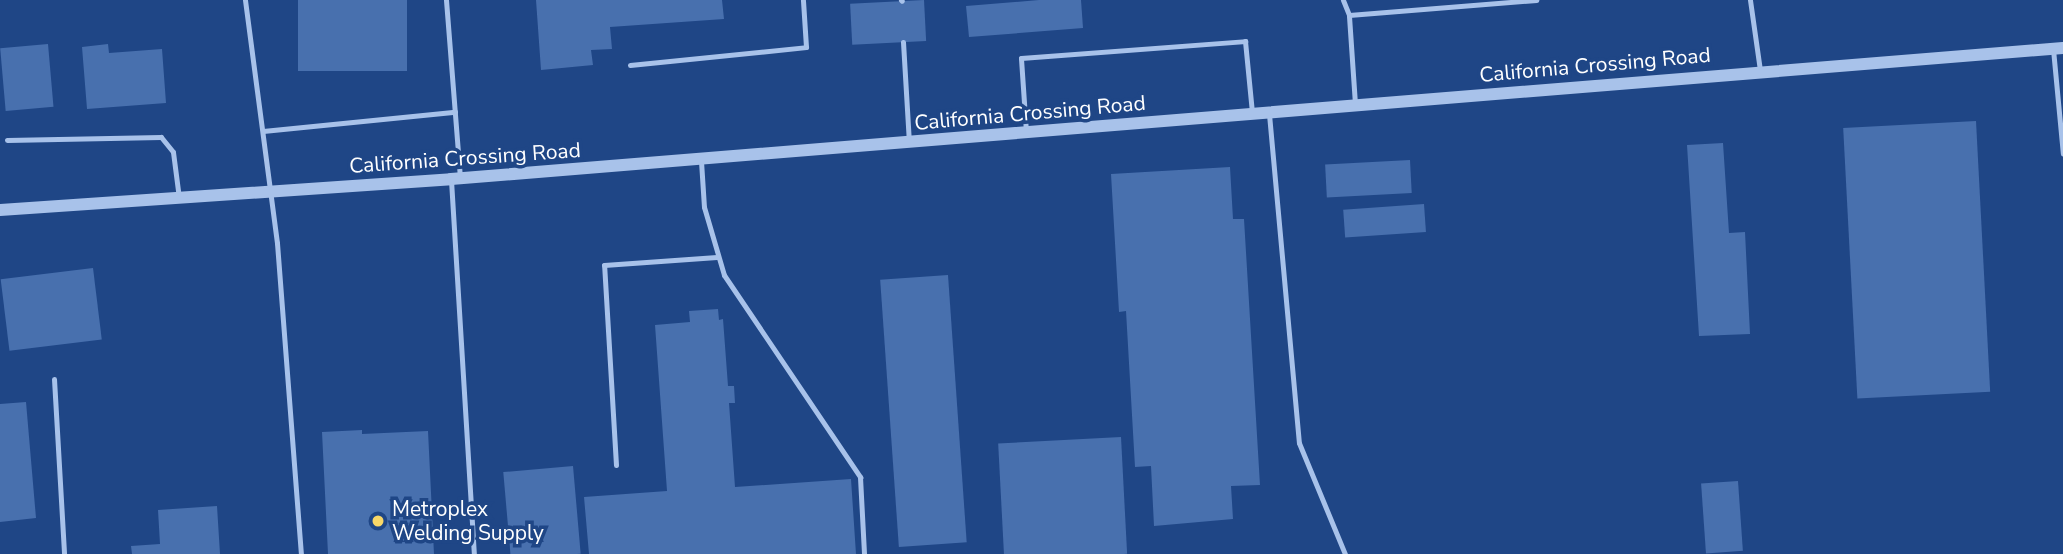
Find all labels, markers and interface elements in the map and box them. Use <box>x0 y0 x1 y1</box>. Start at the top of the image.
street label: California Crossing Road <box>1478 42 1712 88</box>
street label: California Crossing Road <box>913 90 1147 136</box>
street label: California Crossing Road <box>348 137 582 179</box>
place label: Metroplex Welding Supply <box>392 496 544 546</box>
marker: Metroplex Welding Supply <box>370 513 386 529</box>

